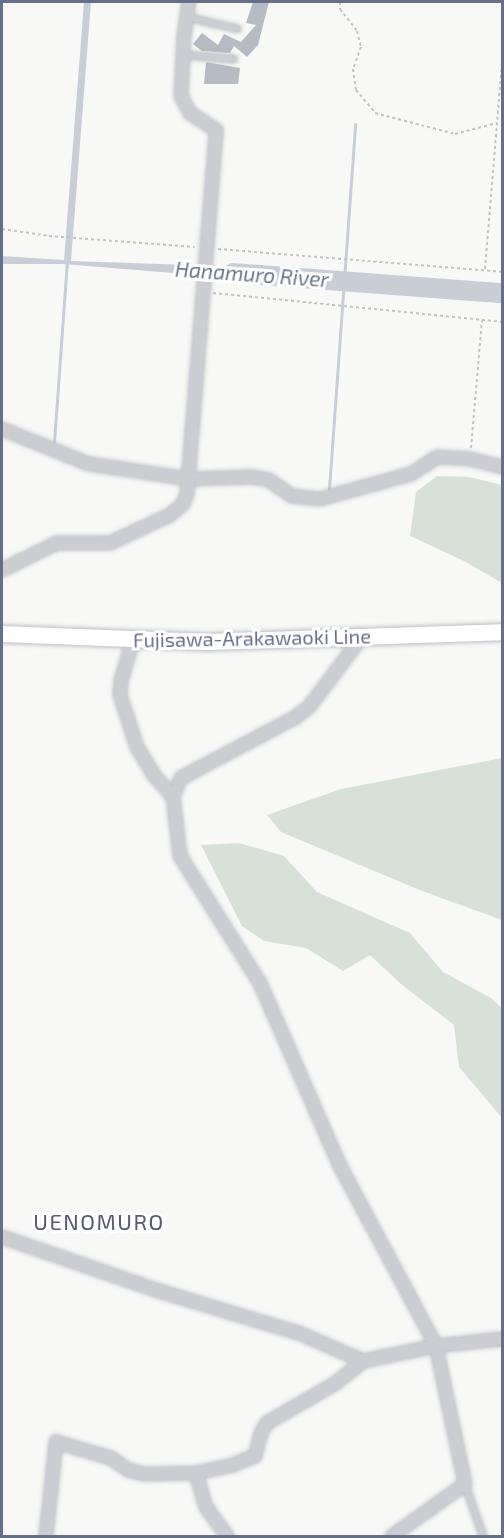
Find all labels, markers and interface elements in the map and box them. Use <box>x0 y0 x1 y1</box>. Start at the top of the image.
water label: Hanamuro River <box>174 256 330 292</box>
street label: Fujisawa-Arakawaoki Line <box>133 624 371 652</box>
district label: UENOMURO <box>33 1209 165 1235</box>

